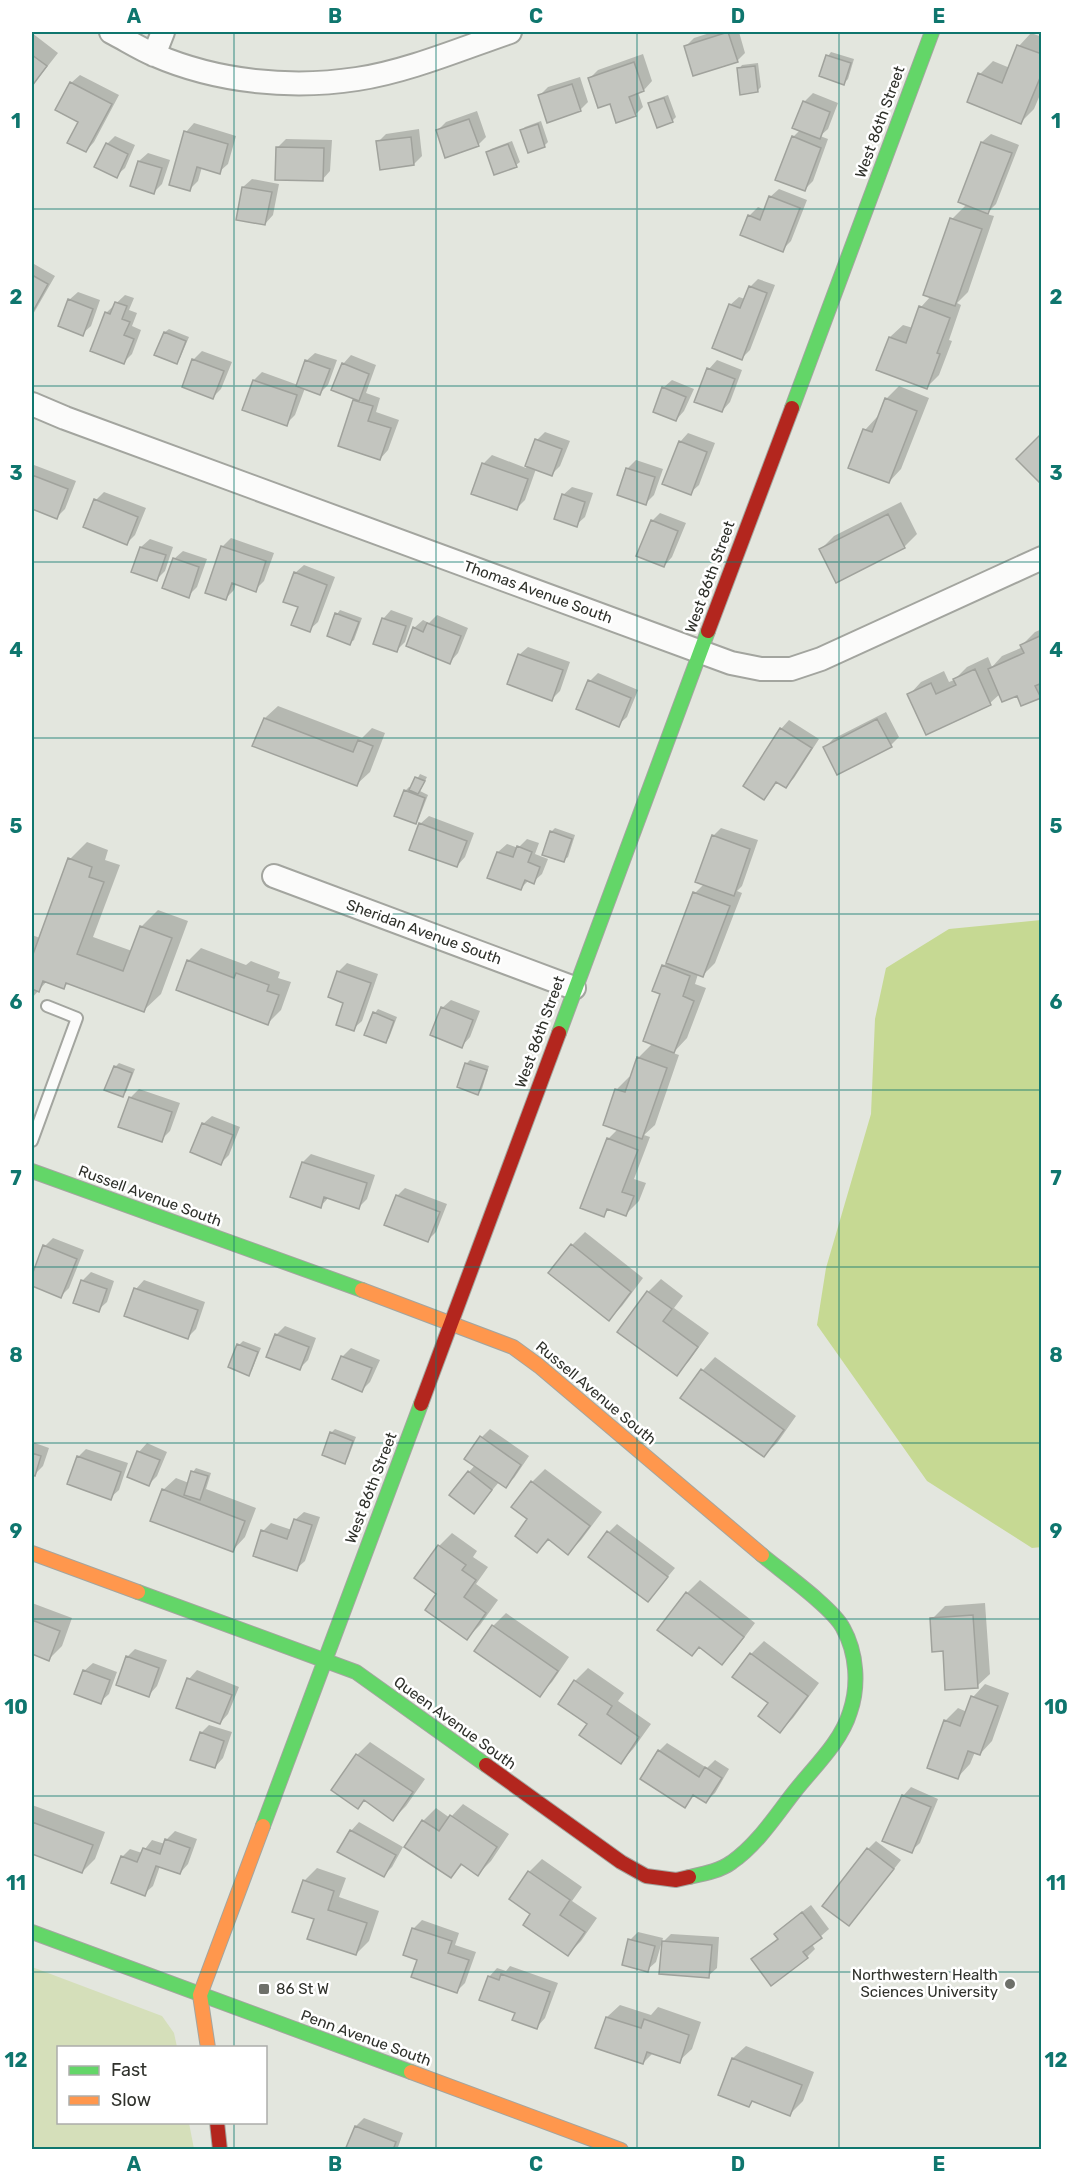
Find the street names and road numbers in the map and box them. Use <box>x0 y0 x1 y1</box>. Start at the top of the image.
street label: West 86th Street <box>851 63 909 180</box>
street label: West 86th Street <box>681 518 739 635</box>
street label: Thomas Avenue South <box>461 557 615 627</box>
street label: Sheridan Avenue South <box>344 896 504 968</box>
street label: West 86th Street <box>511 973 569 1090</box>
street label: Russell Avenue South <box>76 1162 224 1230</box>
street label: Russell Avenue South <box>532 1337 660 1449</box>
street label: West 86th Street <box>341 1430 401 1546</box>
street label: Queen Avenue South <box>390 1673 520 1773</box>
street label: Penn Avenue South <box>298 2006 434 2070</box>

